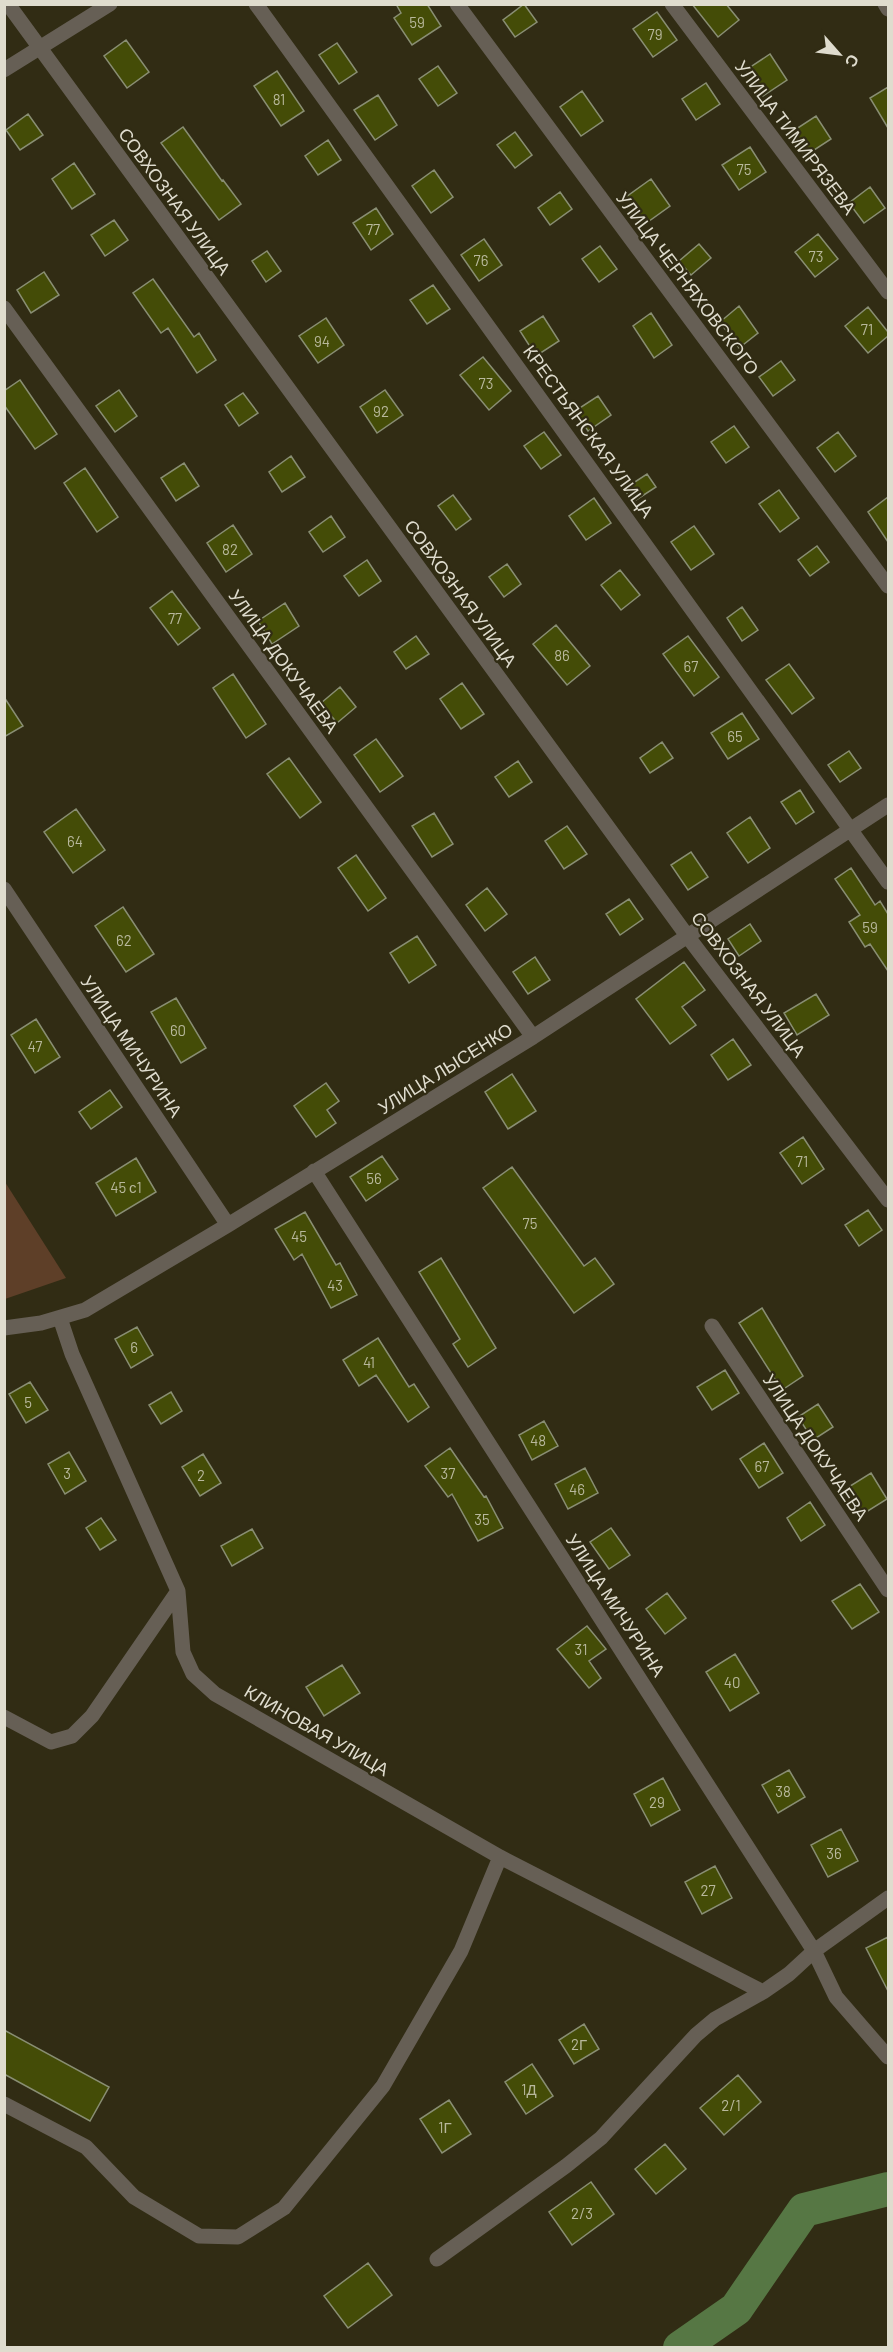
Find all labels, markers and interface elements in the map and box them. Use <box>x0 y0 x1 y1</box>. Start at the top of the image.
house number: 59 <box>409 13 425 31</box>
north arrow <box>809 24 869 84</box>
house number: 79 <box>648 25 662 43</box>
text: С <box>841 52 864 71</box>
street label: УЛИЦА ТИМИРЯЗЕВА <box>731 56 861 218</box>
house number: 81 <box>273 90 285 108</box>
street label: СОВХОЗНАЯ УЛИЦА <box>114 123 236 279</box>
house number: 75 <box>737 160 751 178</box>
street label: УЛИЦА ЧЕРНЯХОВСКОГО <box>612 187 764 379</box>
house number: 77 <box>366 220 380 238</box>
house number: 73 <box>809 247 823 265</box>
house number: 76 <box>474 251 488 269</box>
house number: 71 <box>861 320 873 338</box>
house number: 94 <box>314 332 330 350</box>
street label: КРЕСТЬЯНСКАЯ УЛИЦА <box>519 340 659 522</box>
house number: 73 <box>479 374 493 392</box>
house number: 92 <box>373 402 389 420</box>
street label: СОВХОЗНАЯ УЛИЦА <box>400 515 522 671</box>
house number: 82 <box>222 540 238 558</box>
street label: УЛИЦА ДОКУЧАЕВА <box>224 585 344 737</box>
house number: 77 <box>168 609 182 627</box>
house number: 86 <box>554 646 570 664</box>
house number: 67 <box>684 657 698 675</box>
house number: 65 <box>727 727 743 745</box>
house number: 64 <box>67 832 83 850</box>
street label: СОВХОЗНАЯ УЛИЦА <box>687 907 811 1061</box>
house number: 59 <box>862 918 878 936</box>
house number: 62 <box>116 931 132 949</box>
street label: УЛИЦА МИЧУРИНА <box>77 971 187 1121</box>
street label: УЛИЦА ЛЫСЕНКО <box>374 1018 516 1118</box>
house number: 60 <box>170 1021 186 1039</box>
house number: 47 <box>28 1037 42 1055</box>
house number: 71 <box>796 1152 808 1170</box>
house number: 56 <box>366 1169 382 1187</box>
house number: 45 с1 <box>110 1178 142 1196</box>
house number: 75 <box>523 1214 537 1232</box>
house number: 45 <box>291 1227 307 1245</box>
house number: 43 <box>327 1276 343 1294</box>
house number: 6 <box>130 1338 138 1356</box>
house number: 41 <box>363 1353 375 1371</box>
street label: УЛИЦА ДОКУЧАЕВА <box>759 1369 873 1525</box>
house number: 5 <box>24 1393 32 1411</box>
house number: 48 <box>530 1431 546 1449</box>
house number: 67 <box>755 1457 769 1475</box>
house number: 3 <box>63 1464 71 1482</box>
house number: 37 <box>441 1464 455 1482</box>
house number: 2 <box>197 1466 205 1484</box>
house number: 46 <box>569 1480 585 1498</box>
house number: 35 <box>474 1510 490 1528</box>
street label: УЛИЦА МИЧУРИНА <box>562 1529 670 1681</box>
house number: 31 <box>575 1640 587 1658</box>
house number: 40 <box>724 1673 740 1691</box>
street label: КЛИНОВАЯ УЛИЦА <box>241 1680 393 1780</box>
house number: 38 <box>775 1782 791 1800</box>
house number: 29 <box>649 1793 665 1811</box>
house number: 36 <box>826 1844 842 1862</box>
house number: 27 <box>700 1881 716 1899</box>
house number: 2Г <box>571 2035 587 2053</box>
house number: 1Д <box>521 2080 537 2098</box>
house number: 2/1 <box>721 2096 741 2114</box>
house number: 1Г <box>438 2118 452 2136</box>
house number: 2/3 <box>571 2204 593 2222</box>

